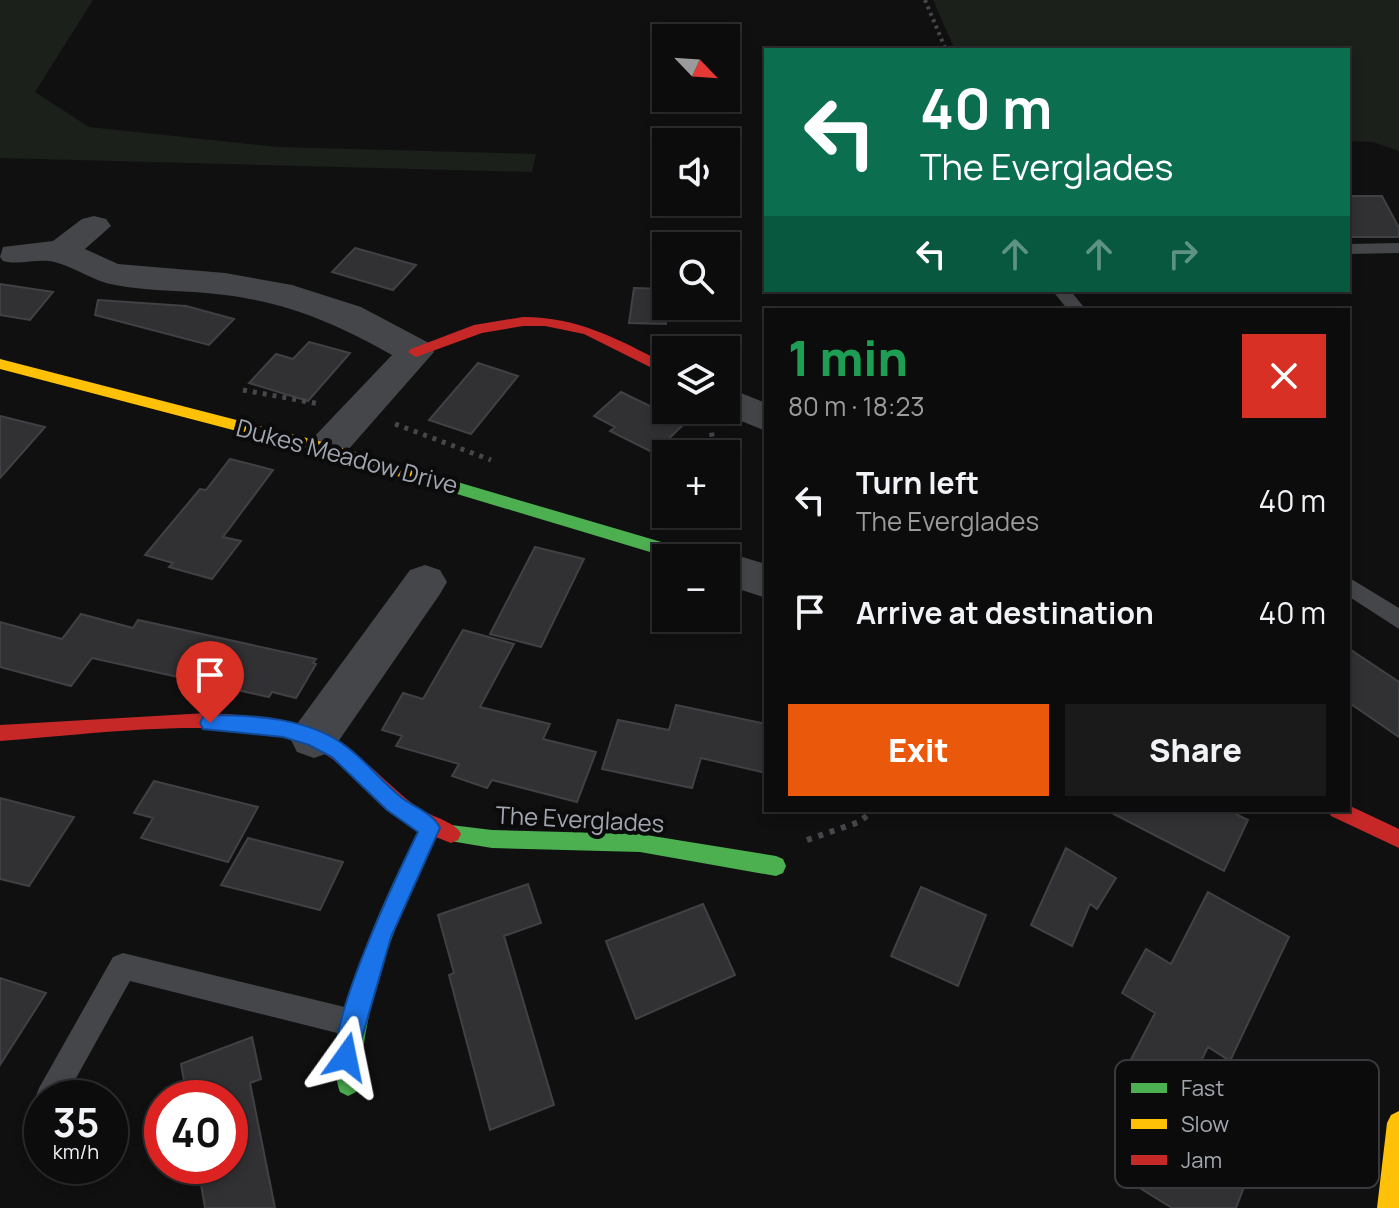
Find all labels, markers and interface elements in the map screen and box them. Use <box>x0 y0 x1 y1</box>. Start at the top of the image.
north arrow <box>652 24 740 112</box>
map controls <box>652 24 740 632</box>
text: 40 m <box>920 69 1052 146</box>
icon: left <box>788 80 892 184</box>
button: sound <box>652 128 740 216</box>
text: The Everglades <box>920 142 1173 191</box>
button: search <box>652 232 740 320</box>
icon: left <box>909 232 953 276</box>
icon: ahead <box>993 232 1037 276</box>
icon: ahead <box>1077 232 1121 276</box>
icon: right <box>1161 232 1205 276</box>
text: 1 min <box>788 325 908 390</box>
button: close <box>1242 334 1326 418</box>
button: layers <box>652 336 740 424</box>
text: 80 m · 18:23 <box>788 388 925 424</box>
street label: Dukes Meadow Drive <box>233 410 462 501</box>
button: + <box>652 440 740 528</box>
text: Turn left <box>856 462 979 503</box>
icon: left <box>788 478 832 522</box>
text: 40 m <box>1259 480 1326 521</box>
text: The Everglades <box>856 503 1039 539</box>
button: − <box>652 544 740 632</box>
icon: arrive <box>788 590 832 634</box>
text: Arrive at destination <box>856 592 1154 633</box>
text: 40 m <box>1259 592 1326 633</box>
pin <box>176 641 244 723</box>
icon: arrive <box>188 653 232 697</box>
button: Exit <box>788 704 1049 796</box>
button: Share <box>1065 704 1326 796</box>
street label: The Everglades <box>495 798 665 839</box>
position arrow <box>304 1015 388 1099</box>
legend <box>1115 1060 1379 1188</box>
text: Fast <box>1181 1073 1224 1103</box>
speed limit sign: 40 <box>144 1080 248 1184</box>
text: 35 <box>53 1094 99 1149</box>
text: Slow <box>1181 1109 1229 1139</box>
text: km/h <box>53 1138 99 1165</box>
text: Jam <box>1181 1145 1222 1175</box>

